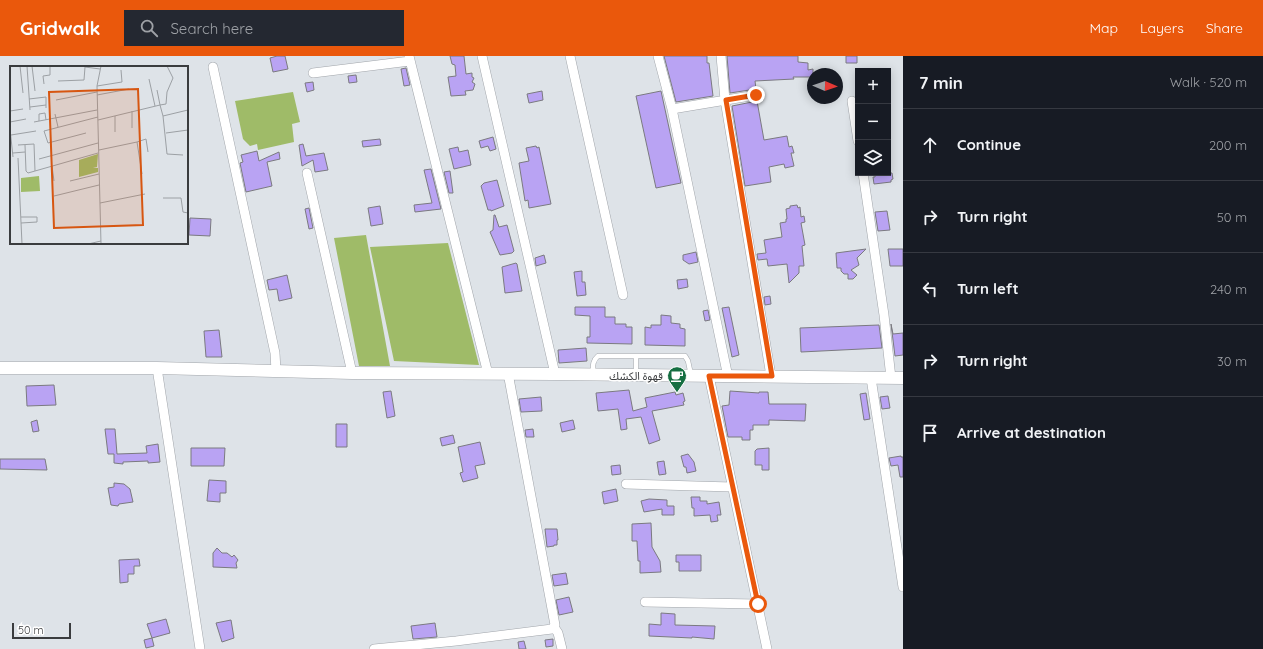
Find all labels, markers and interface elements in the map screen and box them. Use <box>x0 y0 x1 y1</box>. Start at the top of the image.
search box <box>124 10 404 46</box>
text: Gridwalk <box>20 16 100 40</box>
icon: search <box>138 17 160 39</box>
text: Search here <box>170 19 253 38</box>
text: Map <box>1089 19 1118 37</box>
text: Layers <box>1140 19 1184 37</box>
text: Share <box>1206 19 1243 37</box>
inset map <box>10 66 188 244</box>
north arrow <box>807 68 843 104</box>
map controls <box>855 68 891 176</box>
button: + <box>855 68 891 104</box>
text: 7 min <box>919 72 963 93</box>
text: Walk · 520 m <box>1170 74 1247 90</box>
route end <box>747 86 765 104</box>
button: − <box>855 104 891 140</box>
icon: ahead <box>919 134 941 156</box>
text: Continue <box>957 135 1021 154</box>
text: 200 m <box>1209 137 1247 153</box>
button: layers <box>855 140 891 176</box>
icon: right <box>919 206 941 228</box>
text: Turn right <box>957 207 1028 226</box>
text: 50 m <box>1217 209 1247 225</box>
icon: left <box>919 278 941 300</box>
text: Turn left <box>957 279 1019 298</box>
text: 240 m <box>1210 281 1247 297</box>
icon: right <box>919 350 941 372</box>
text: Turn right <box>957 351 1028 370</box>
text: 30 m <box>1217 353 1247 369</box>
cafe icon: قهوة الكشك <box>666 365 688 393</box>
place label: قهوة الكشك <box>609 369 663 383</box>
icon: arrive <box>919 422 941 444</box>
text: Arrive at destination <box>957 423 1106 442</box>
route start <box>749 595 767 613</box>
scale bar <box>12 621 71 640</box>
text: 50 m <box>18 623 44 637</box>

